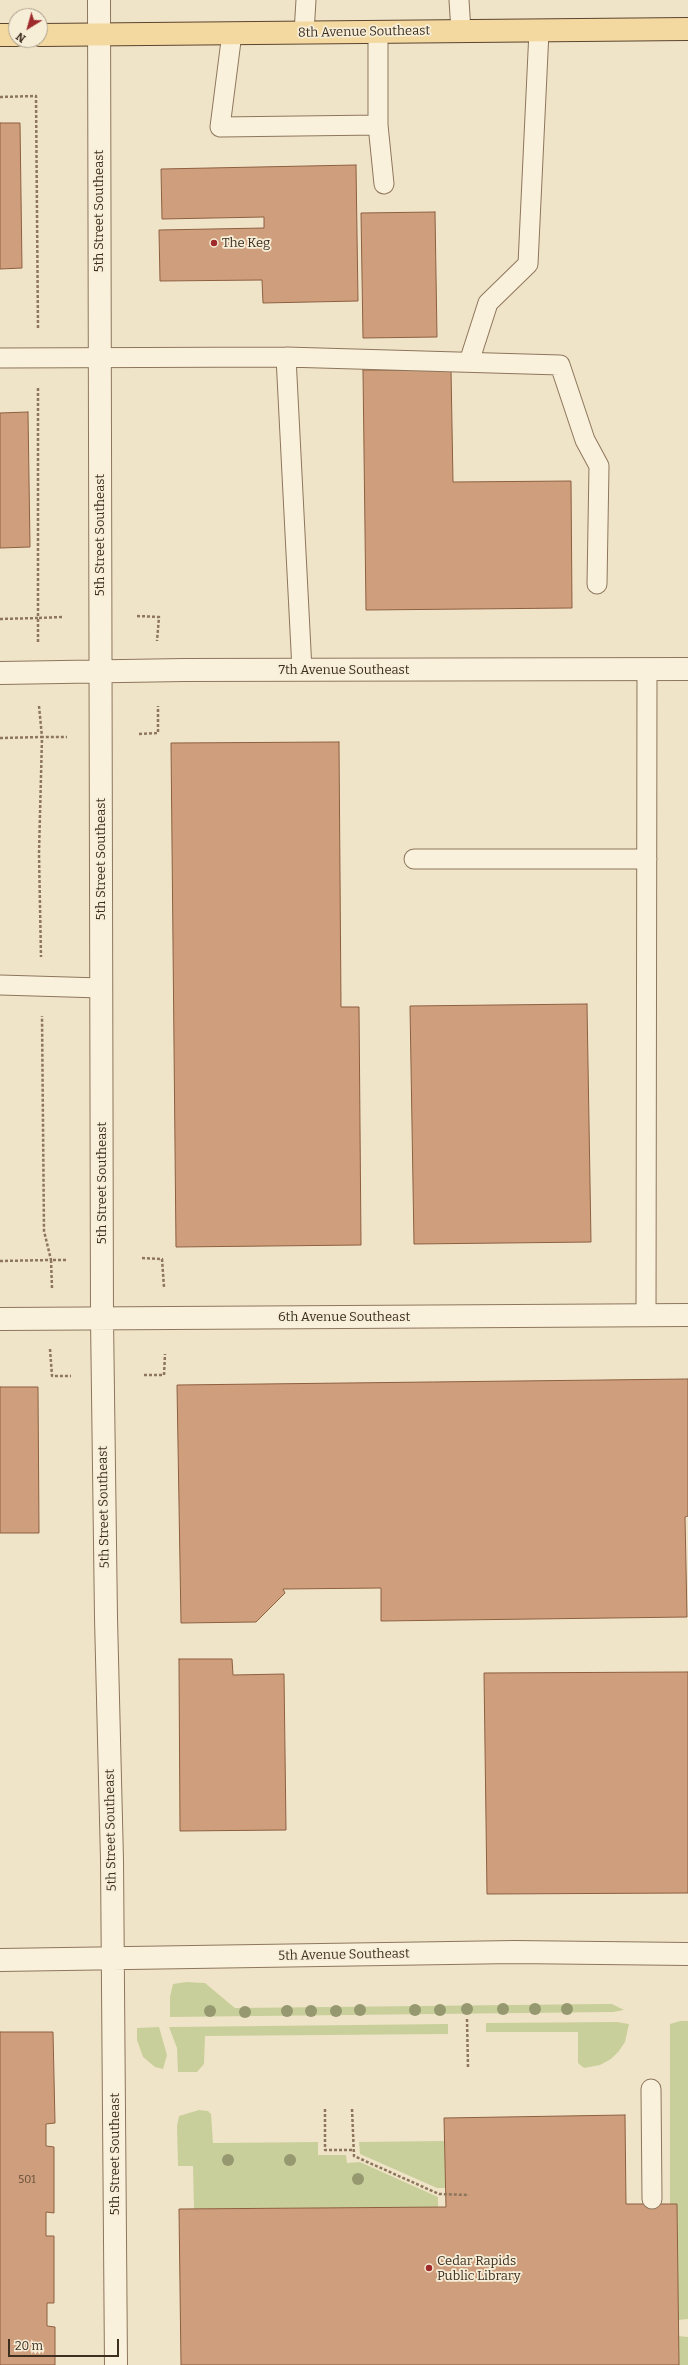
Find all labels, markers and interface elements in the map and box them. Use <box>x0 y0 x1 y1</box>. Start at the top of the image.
north arrow <box>8 8 48 48</box>
street label: 8th Avenue Southeast <box>298 23 430 41</box>
text: N <box>14 29 28 45</box>
street label: 5th Street Southeast <box>91 150 107 272</box>
place label: The Keg <box>222 235 270 251</box>
marker: The Keg <box>209 238 219 248</box>
street label: 5th Street Southeast <box>92 474 108 596</box>
street label: 7th Avenue Southeast <box>278 662 410 678</box>
street label: 5th Street Southeast <box>93 798 109 920</box>
street label: 5th Street Southeast <box>94 1122 110 1244</box>
street label: 6th Avenue Southeast <box>278 1309 410 1325</box>
street label: 5th Street Southeast <box>95 1446 113 1568</box>
street label: 5th Street Southeast <box>102 1769 120 1891</box>
street label: 5th Avenue Southeast <box>278 1946 410 1964</box>
street label: 5th Street Southeast <box>107 2093 123 2215</box>
house number: 501 <box>18 2173 36 2187</box>
place label: Cedar Rapids Public Library <box>437 2253 521 2284</box>
marker: Cedar Rapids Public Library <box>424 2263 434 2273</box>
scale bar <box>10 2331 121 2357</box>
text: 20 m <box>15 2339 43 2353</box>

